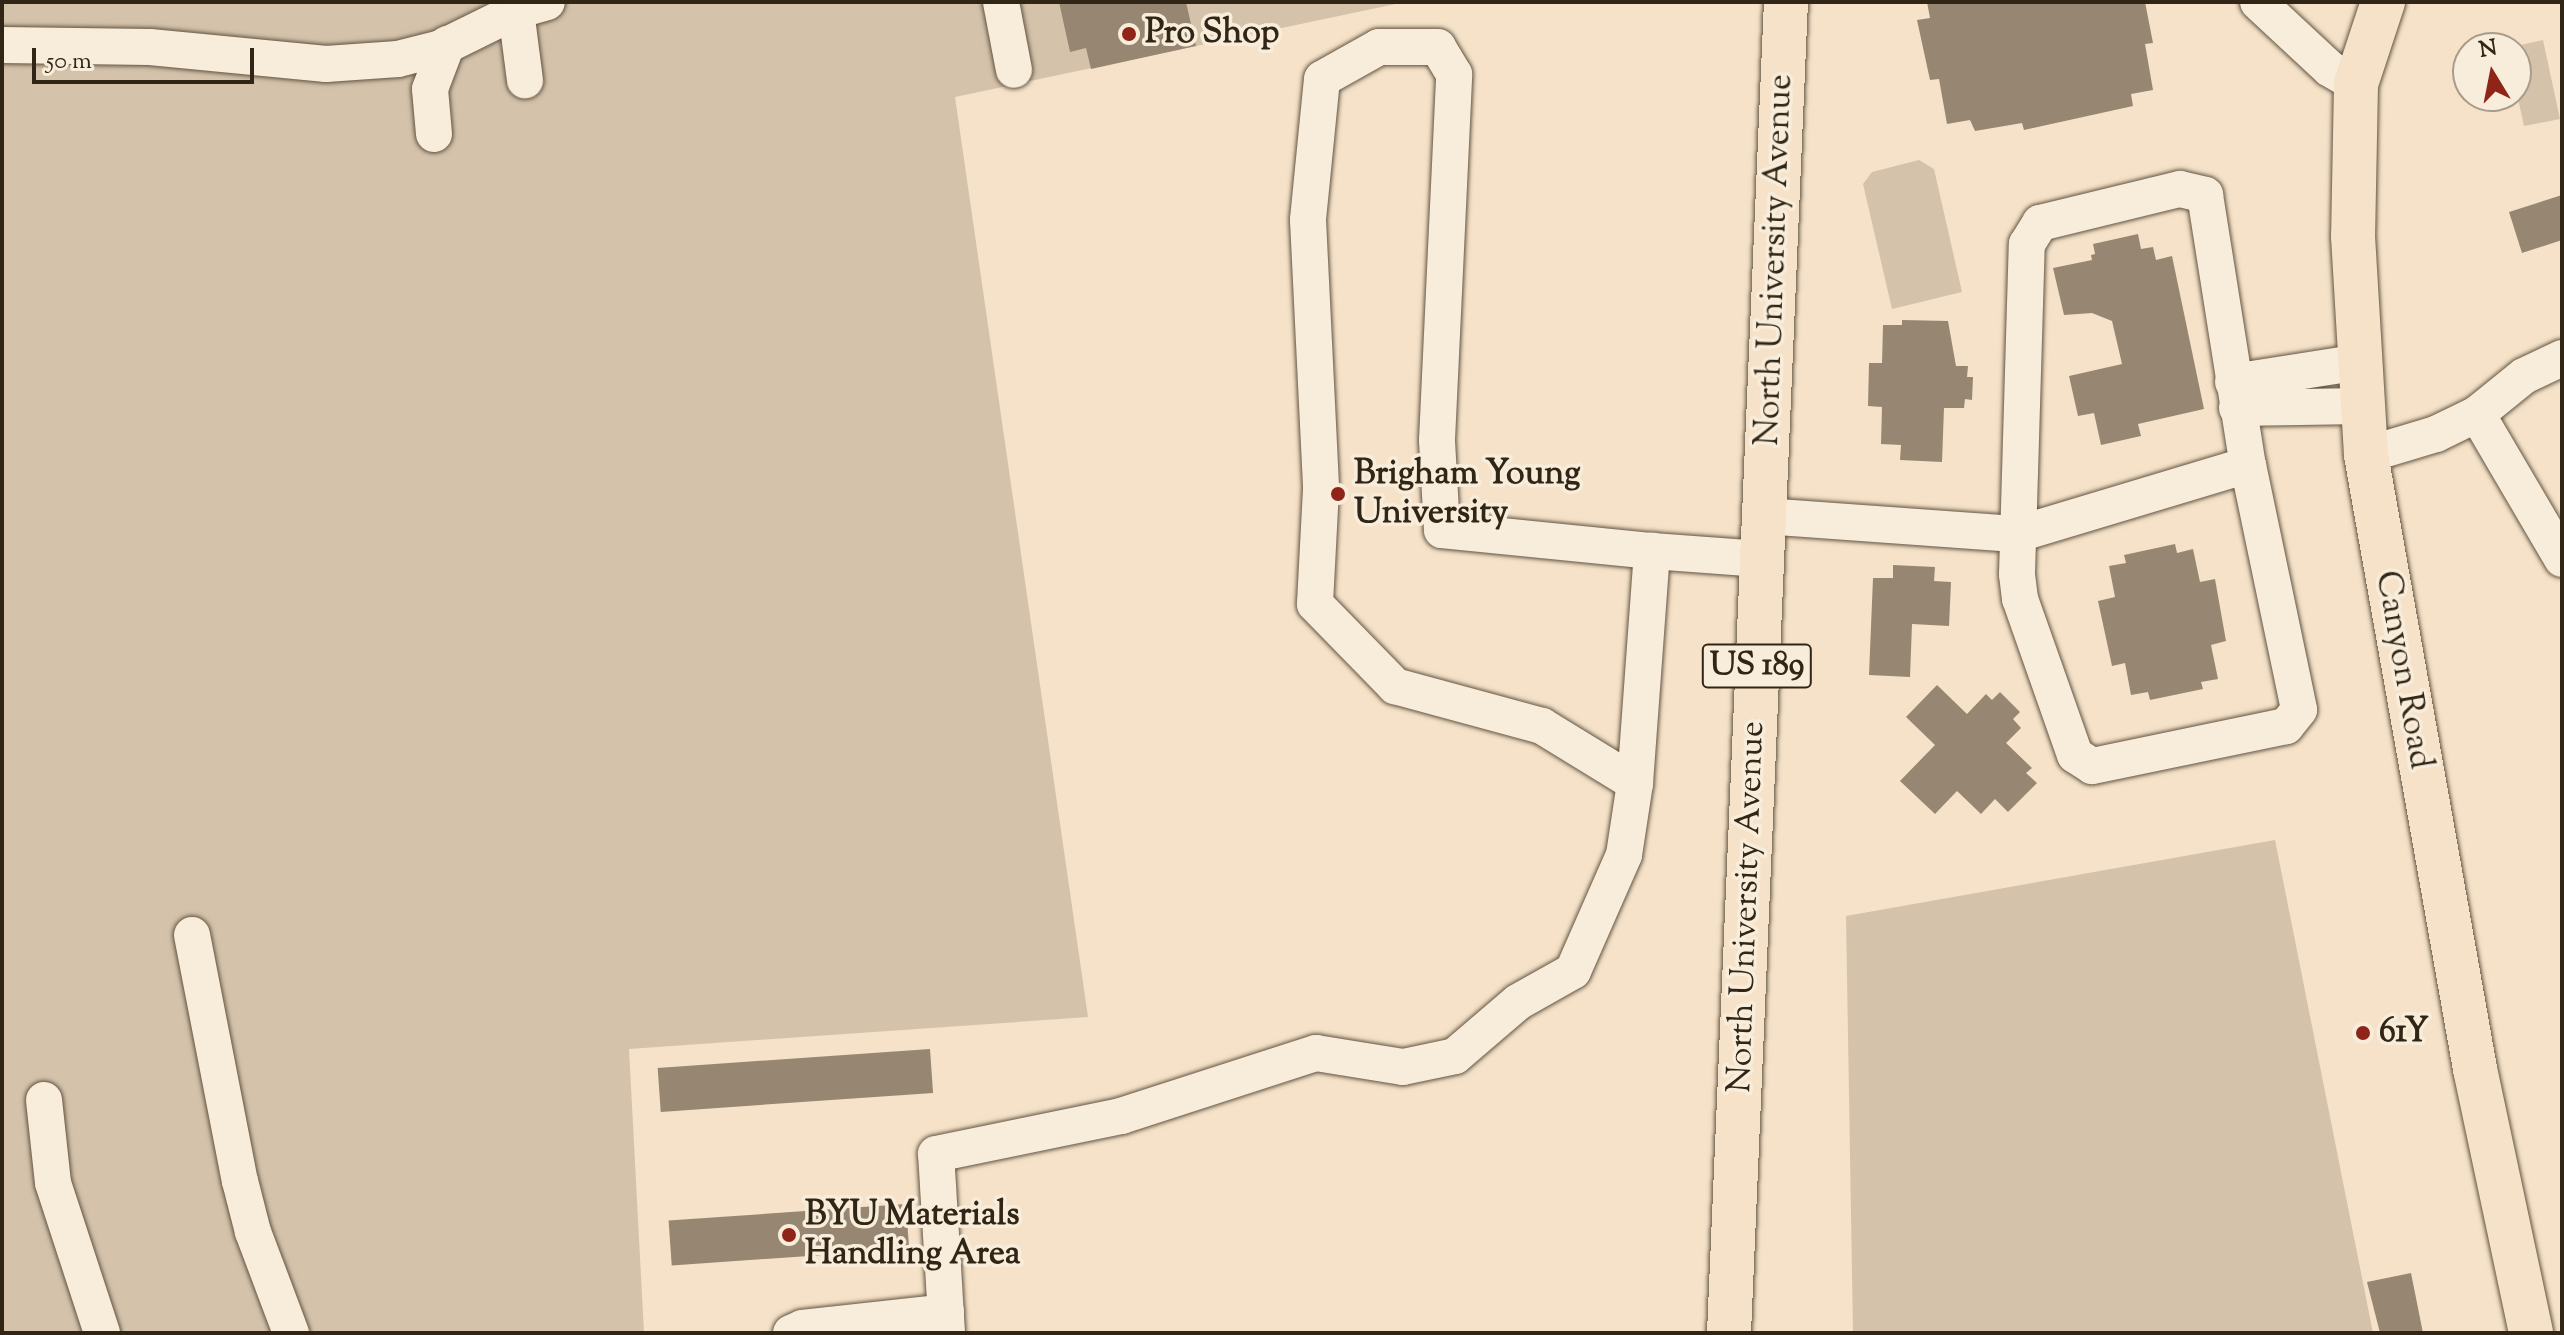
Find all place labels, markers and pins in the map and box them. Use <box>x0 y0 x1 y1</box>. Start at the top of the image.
place label: Pro Shop <box>1145 14 1279 54</box>
marker: Pro Shop <box>1120 25 1138 43</box>
place label: Brigham Young University <box>1354 454 1581 534</box>
marker: Brigham Young University <box>1329 485 1347 503</box>
place label: 61Y <box>2379 1013 2429 1053</box>
marker: 61Y <box>2354 1024 2372 1042</box>
place label: BYU Materials Handling Area <box>805 1195 1020 1274</box>
marker: BYU Materials Handling Area <box>780 1226 798 1244</box>

